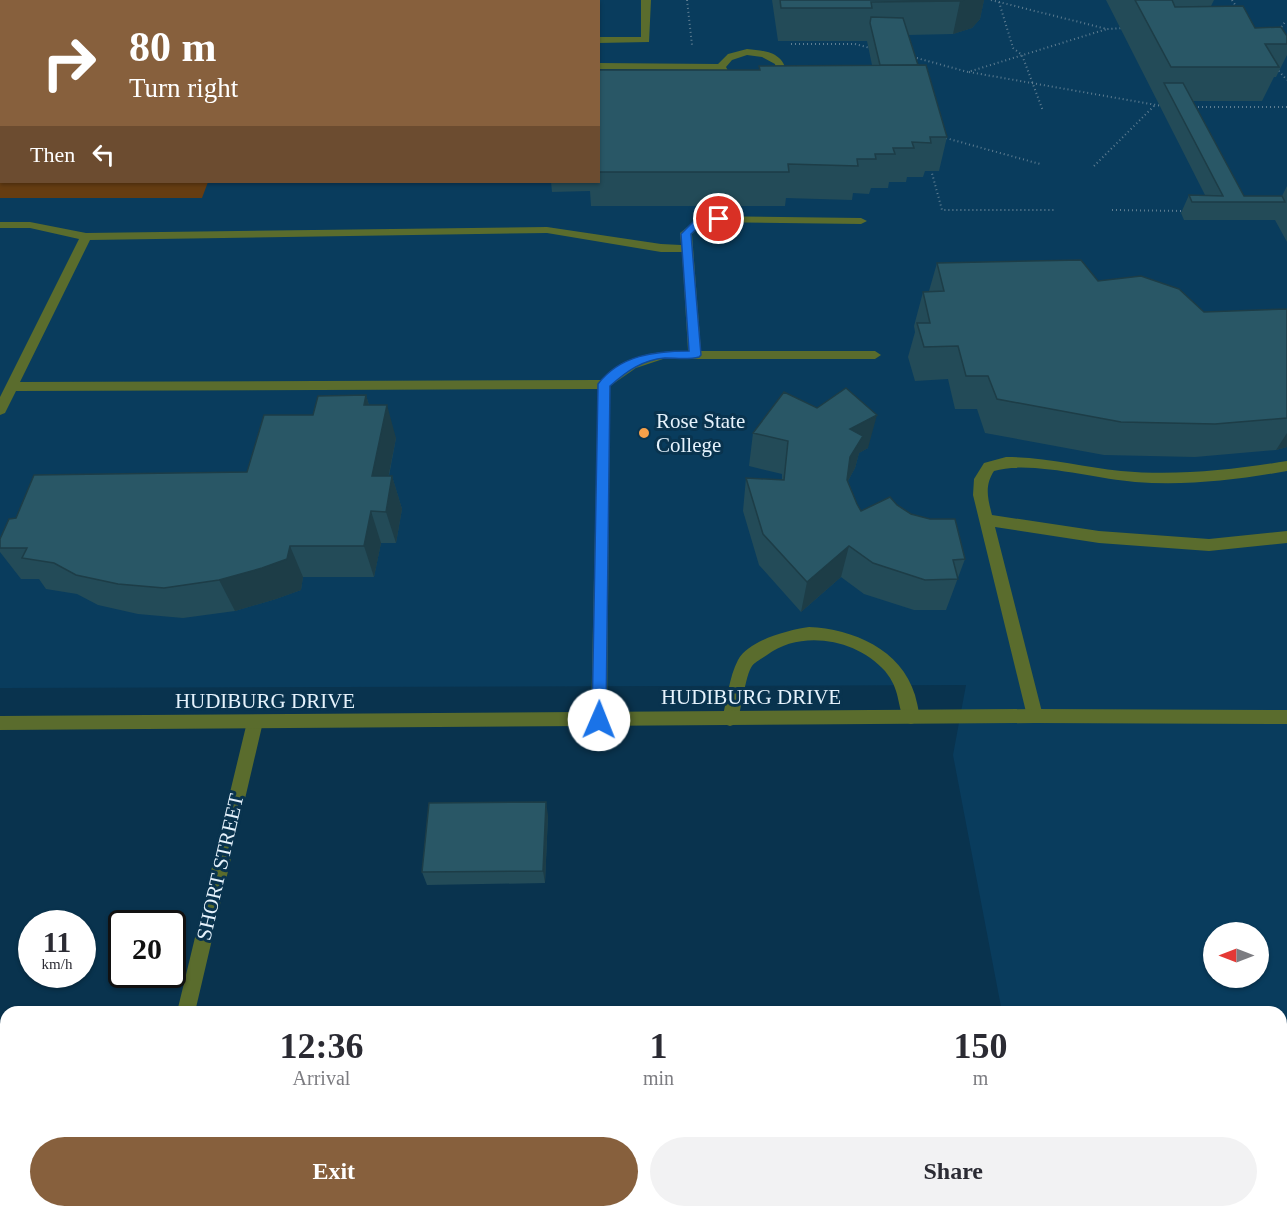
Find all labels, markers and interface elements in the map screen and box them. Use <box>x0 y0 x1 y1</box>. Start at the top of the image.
icon: right <box>30 24 108 102</box>
text: 80 m <box>129 24 217 70</box>
text: Turn right <box>129 73 238 103</box>
icon: left <box>87 138 120 171</box>
text: Then <box>30 142 75 167</box>
pin <box>693 193 744 244</box>
icon: arrive <box>702 202 735 235</box>
place label: Rose State College <box>656 409 745 457</box>
marker: Rose State College <box>637 426 651 440</box>
street label: HUDIBURG DRIVE <box>661 685 841 709</box>
position arrow <box>567 688 631 752</box>
street label: HUDIBURG DRIVE <box>175 689 355 713</box>
street label: SHORT STREET <box>191 791 249 943</box>
speed limit sign: 20 <box>108 910 186 988</box>
north arrow <box>1203 922 1269 988</box>
map controls <box>1203 922 1269 988</box>
text: 11 <box>43 925 71 958</box>
text: km/h <box>42 956 72 972</box>
text: 12:36 <box>279 1026 363 1066</box>
text: 1 <box>650 1026 668 1066</box>
text: 150 <box>954 1026 1008 1066</box>
text: Arrival <box>293 1067 350 1089</box>
text: min <box>643 1067 674 1089</box>
text: m <box>973 1067 988 1089</box>
button: Exit <box>30 1137 638 1206</box>
button: Share <box>650 1137 1257 1206</box>

